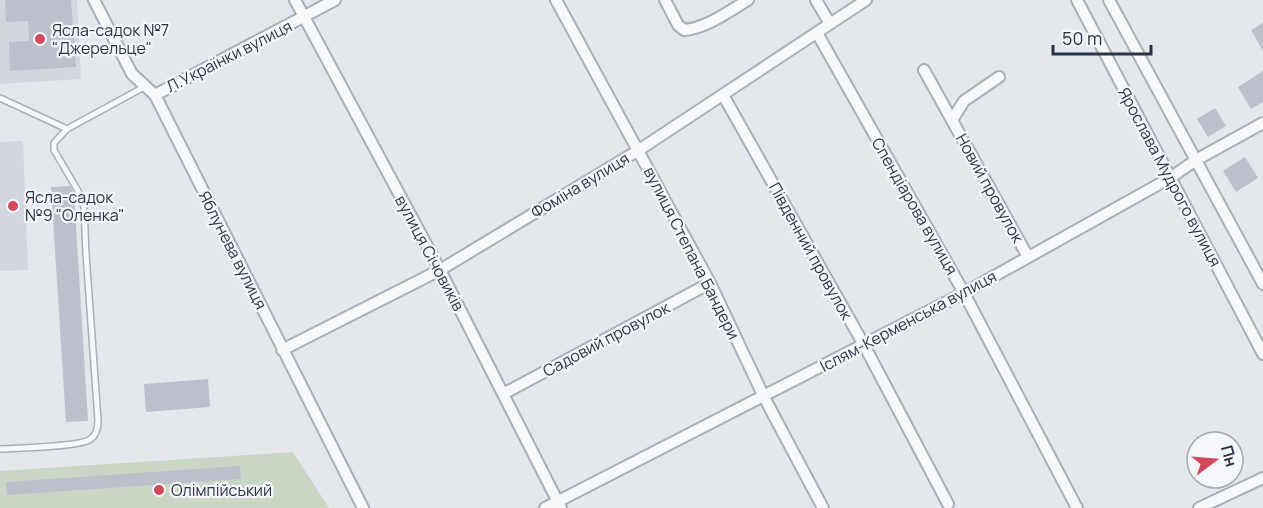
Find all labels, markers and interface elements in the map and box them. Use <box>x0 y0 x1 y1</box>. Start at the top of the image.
street label: Л.Українки вулиця <box>162 15 296 97</box>
scale bar <box>1053 18 1150 56</box>
place label: Ясла-садок №7 "Джерельце" <box>52 19 169 59</box>
text: 50 m <box>1062 26 1102 50</box>
marker: Ясла-садок №7 "Джерельце" <box>33 32 47 46</box>
street label: Ярослава Мудрого вулиця <box>1113 83 1227 271</box>
street label: Новий провулок <box>951 129 1030 247</box>
street label: Спендіарова вулиця <box>867 133 963 279</box>
street label: Фоміна вулиця <box>527 147 633 223</box>
street label: вулиця Степана Бандери <box>639 163 745 343</box>
street label: Південний провулок <box>764 178 858 325</box>
place label: Ясла-садок №9 "Оленка" <box>25 186 124 226</box>
street label: Яблунева вулиця <box>194 187 272 313</box>
street label: вулиця Січовиків <box>390 191 470 315</box>
marker: Ясла-садок №9 "Оленка" <box>6 199 20 213</box>
street label: Іслям-Керменська вулиця <box>816 265 1000 377</box>
street label: Садовий провулок <box>539 296 674 382</box>
north arrow <box>1185 430 1245 490</box>
text: Пн <box>1216 442 1243 469</box>
place label: Олімпійський <box>171 479 272 501</box>
marker: Олімпійський <box>152 483 166 497</box>

